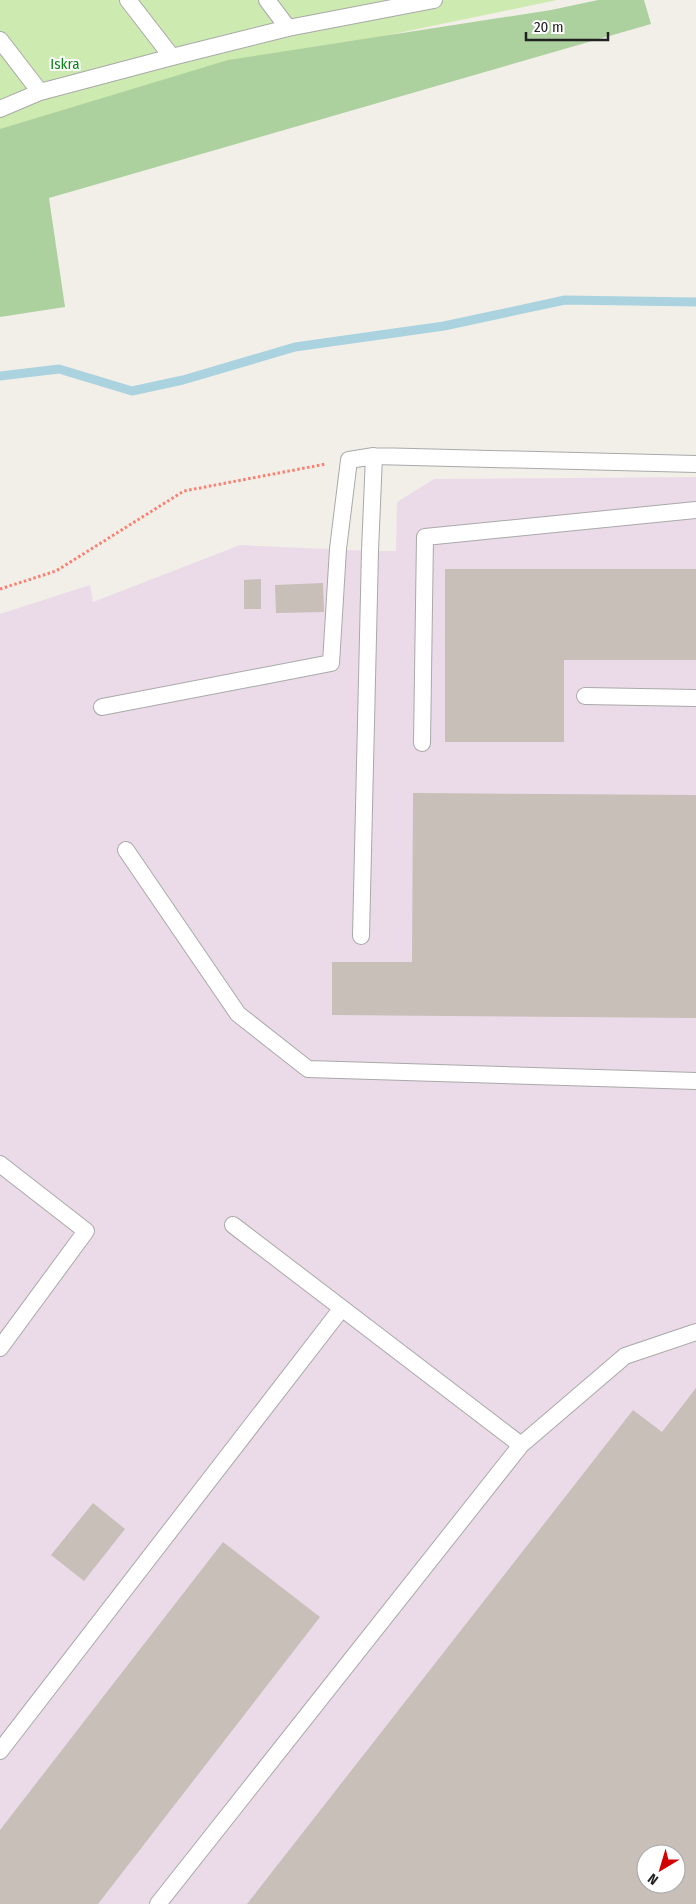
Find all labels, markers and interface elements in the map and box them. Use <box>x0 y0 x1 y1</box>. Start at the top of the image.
scale bar <box>526 10 608 42</box>
text: 20 m <box>534 18 564 36</box>
park label: Iskra <box>50 55 80 73</box>
north arrow <box>636 1844 686 1894</box>
text: N <box>645 1870 662 1888</box>

